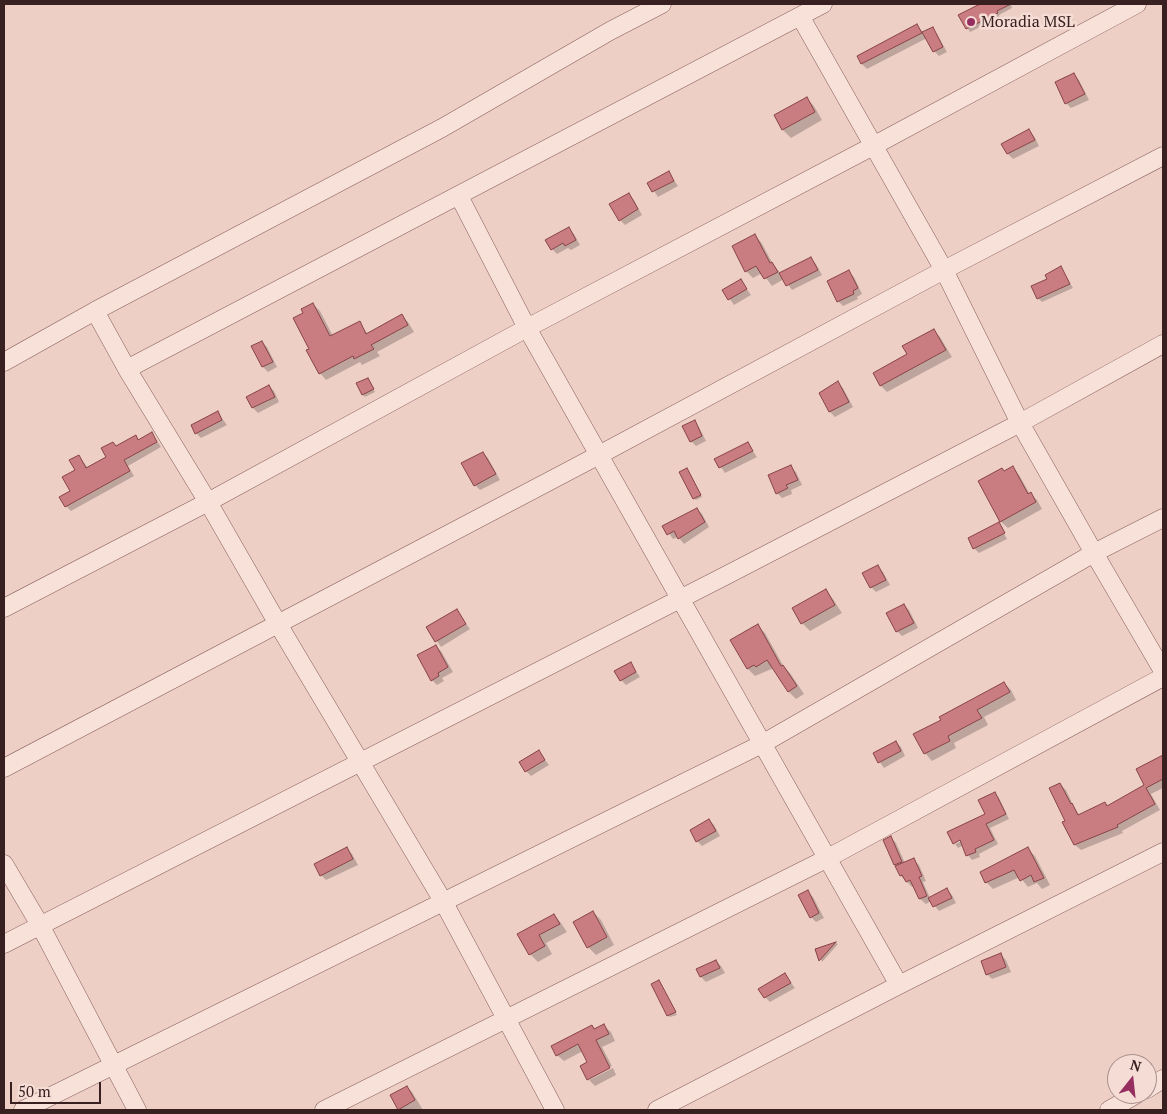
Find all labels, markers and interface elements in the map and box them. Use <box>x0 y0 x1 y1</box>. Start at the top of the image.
place label: Moradia MSL <box>981 12 1075 32</box>
marker: Moradia MSL <box>965 16 977 28</box>
north arrow <box>1107 1054 1157 1104</box>
text: N <box>1128 1054 1144 1076</box>
scale bar <box>12 1072 104 1104</box>
text: 50 m <box>18 1081 51 1101</box>

